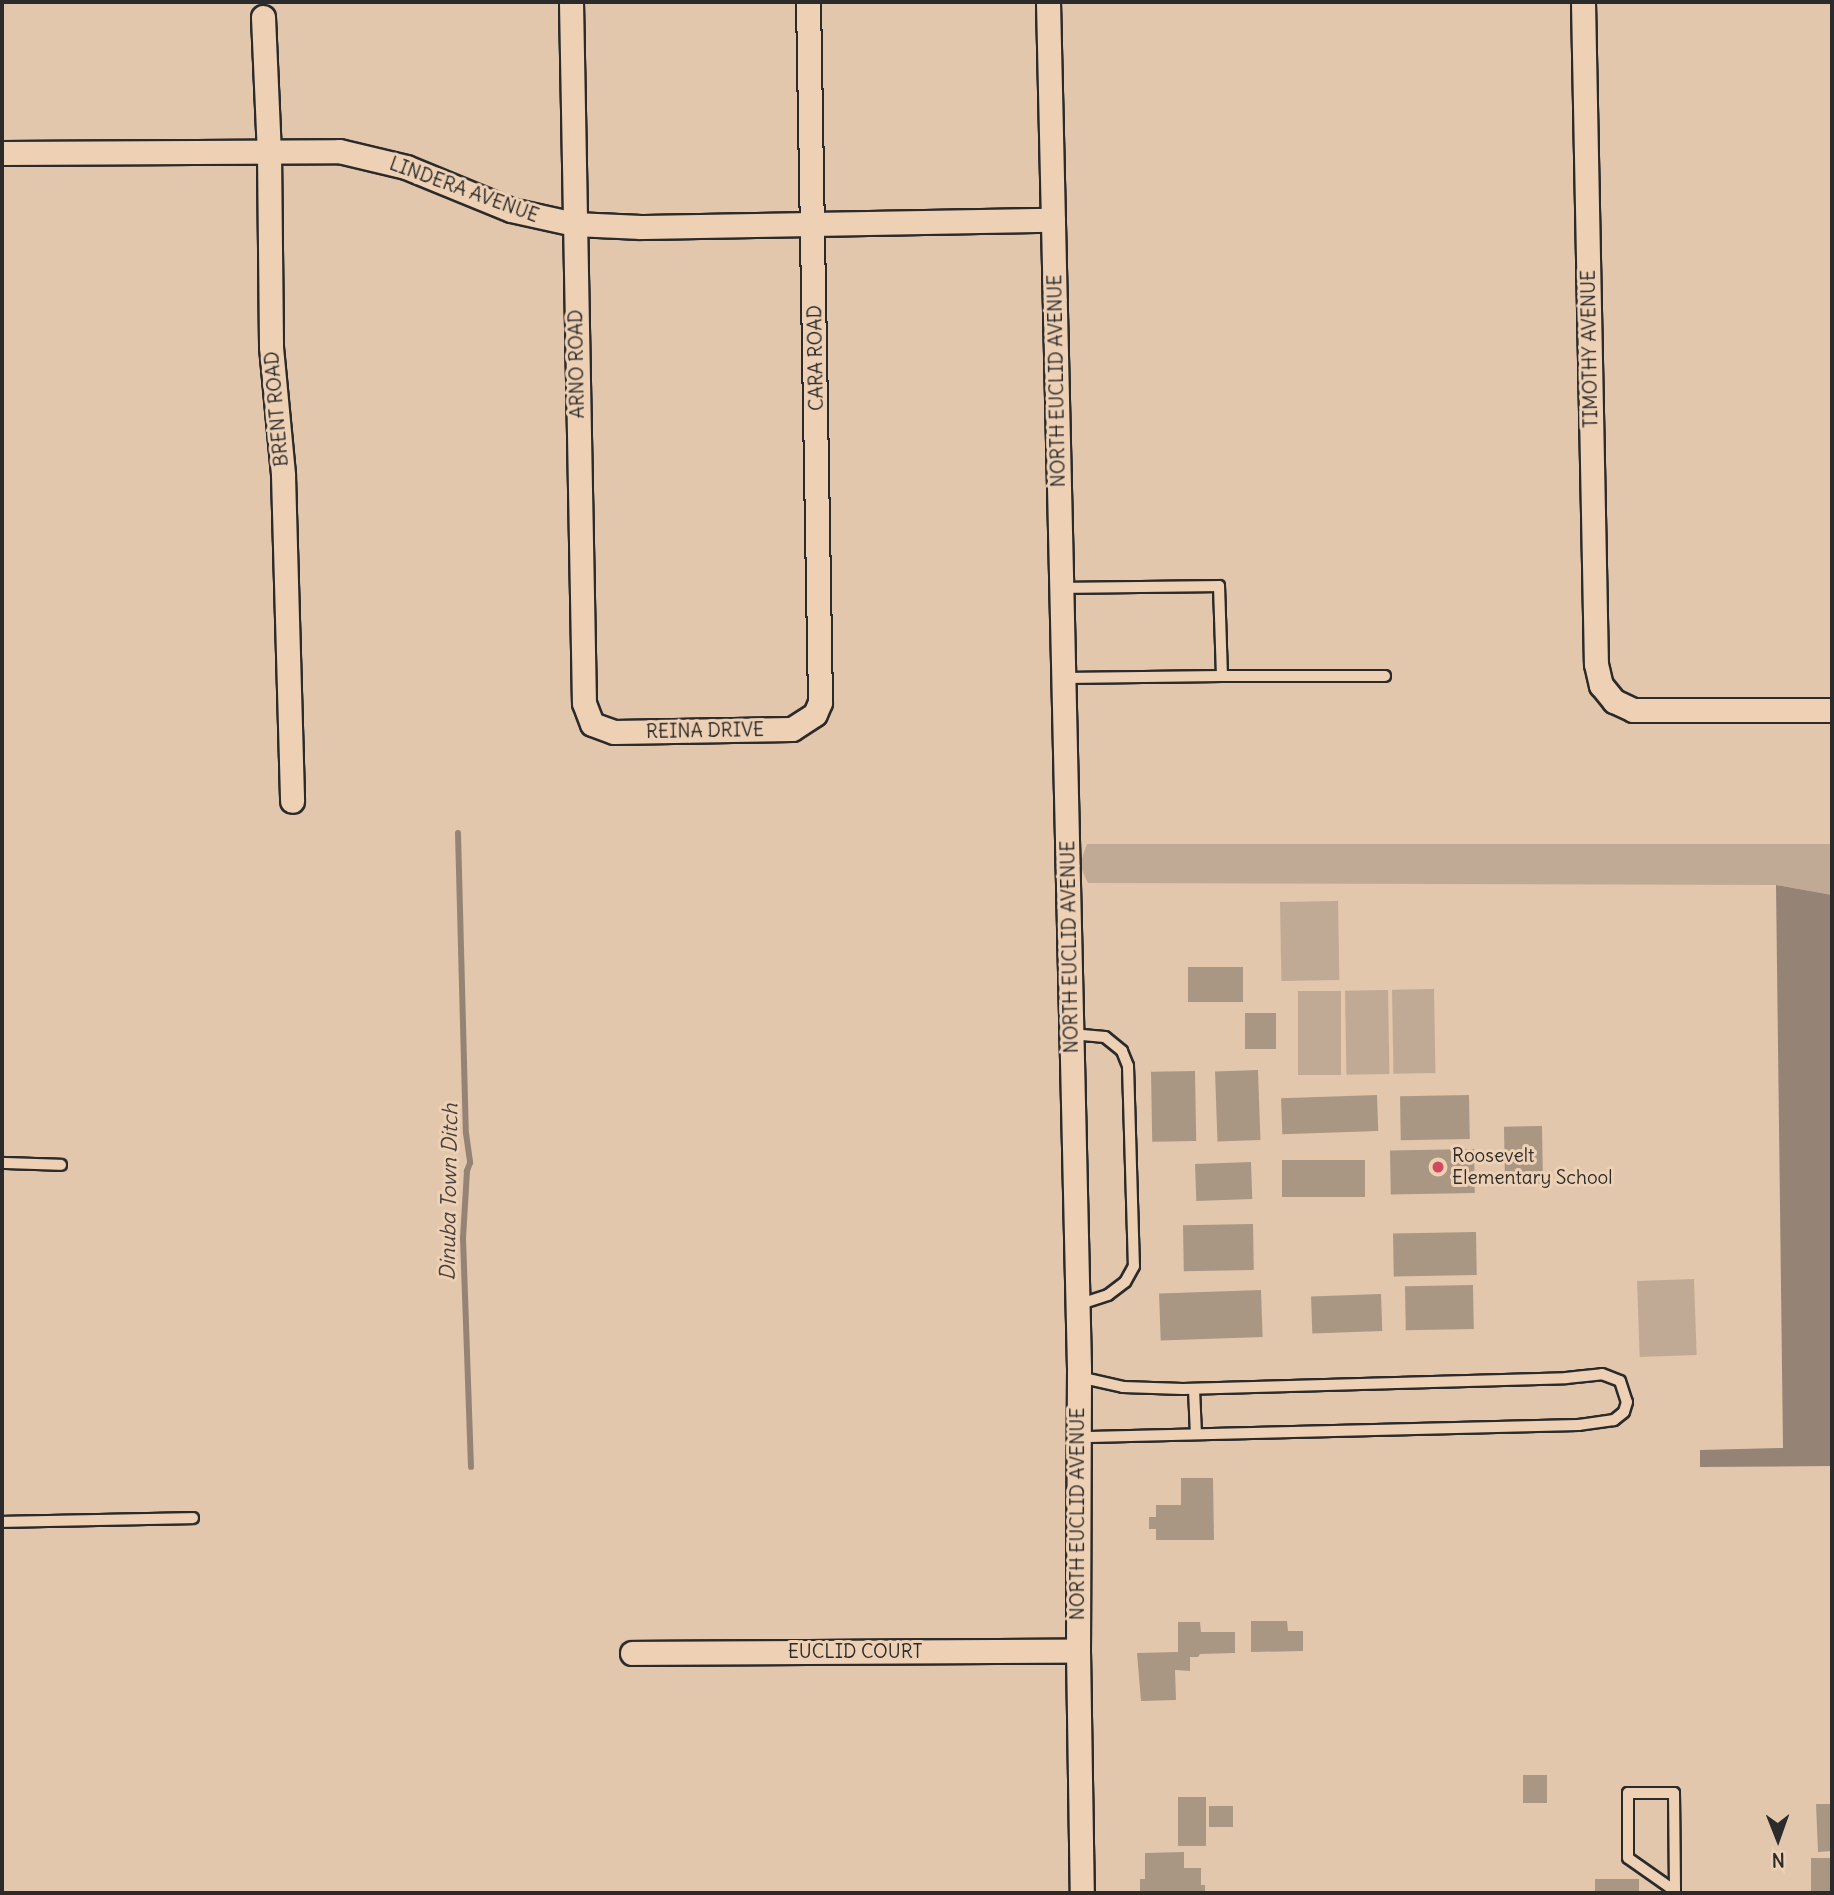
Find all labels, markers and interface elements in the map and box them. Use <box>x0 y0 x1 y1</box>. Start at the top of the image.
street label: LINDERA AVENUE <box>386 152 542 228</box>
street label: TIMOTHY AVENUE <box>1577 270 1603 428</box>
street label: NORTH EUCLID AVENUE <box>1044 274 1070 488</box>
street label: CARA ROAD <box>804 305 828 411</box>
street label: ARNO ROAD <box>565 309 589 419</box>
street label: BRENT ROAD <box>261 350 293 468</box>
street label: REINA DRIVE <box>646 719 764 743</box>
street label: NORTH EUCLID AVENUE <box>1057 840 1083 1054</box>
water label: Dinuba Town Ditch <box>435 1103 463 1281</box>
place label: Roosevelt Elementary School <box>1452 1145 1613 1189</box>
marker: Roosevelt Elementary School <box>1430 1159 1446 1175</box>
street label: NORTH EUCLID AVENUE <box>1067 1408 1089 1620</box>
street label: EUCLID COURT <box>788 1641 922 1663</box>
north arrow <box>1743 1804 1813 1874</box>
text: N <box>1772 1848 1785 1872</box>

